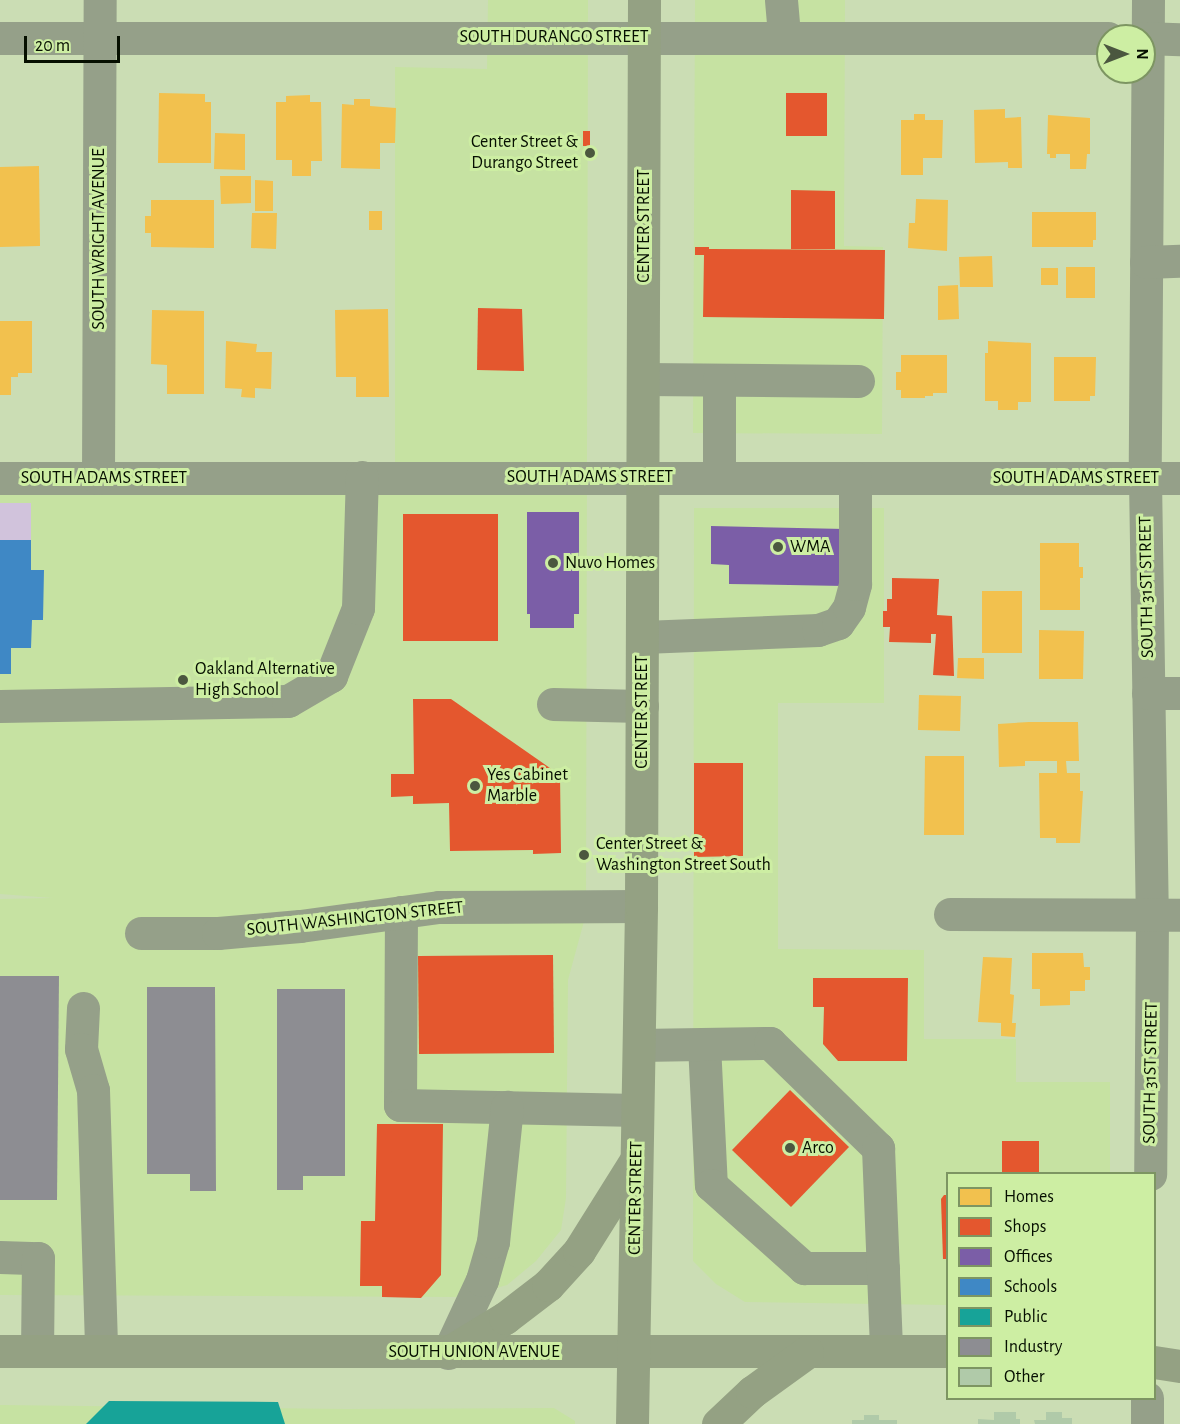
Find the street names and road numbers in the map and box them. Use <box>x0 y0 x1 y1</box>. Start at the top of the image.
street label: SOUTH DURANGO STREET <box>460 26 648 48</box>
street label: SOUTH WRIGHT AVENUE <box>88 148 110 330</box>
street label: CENTER STREET <box>633 169 655 283</box>
street label: SOUTH ADAMS STREET <box>507 466 673 488</box>
street label: SOUTH ADAMS STREET <box>21 467 187 489</box>
street label: SOUTH ADAMS STREET <box>993 467 1159 489</box>
street label: SOUTH 31ST STREET <box>1135 516 1159 658</box>
street label: CENTER STREET <box>631 655 653 769</box>
street label: SOUTH WASHINGTON STREET <box>246 897 464 941</box>
street label: SOUTH 31ST STREET <box>1139 1002 1163 1144</box>
street label: CENTER STREET <box>624 1141 648 1255</box>
street label: SOUTH UNION AVENUE <box>388 1341 560 1363</box>

